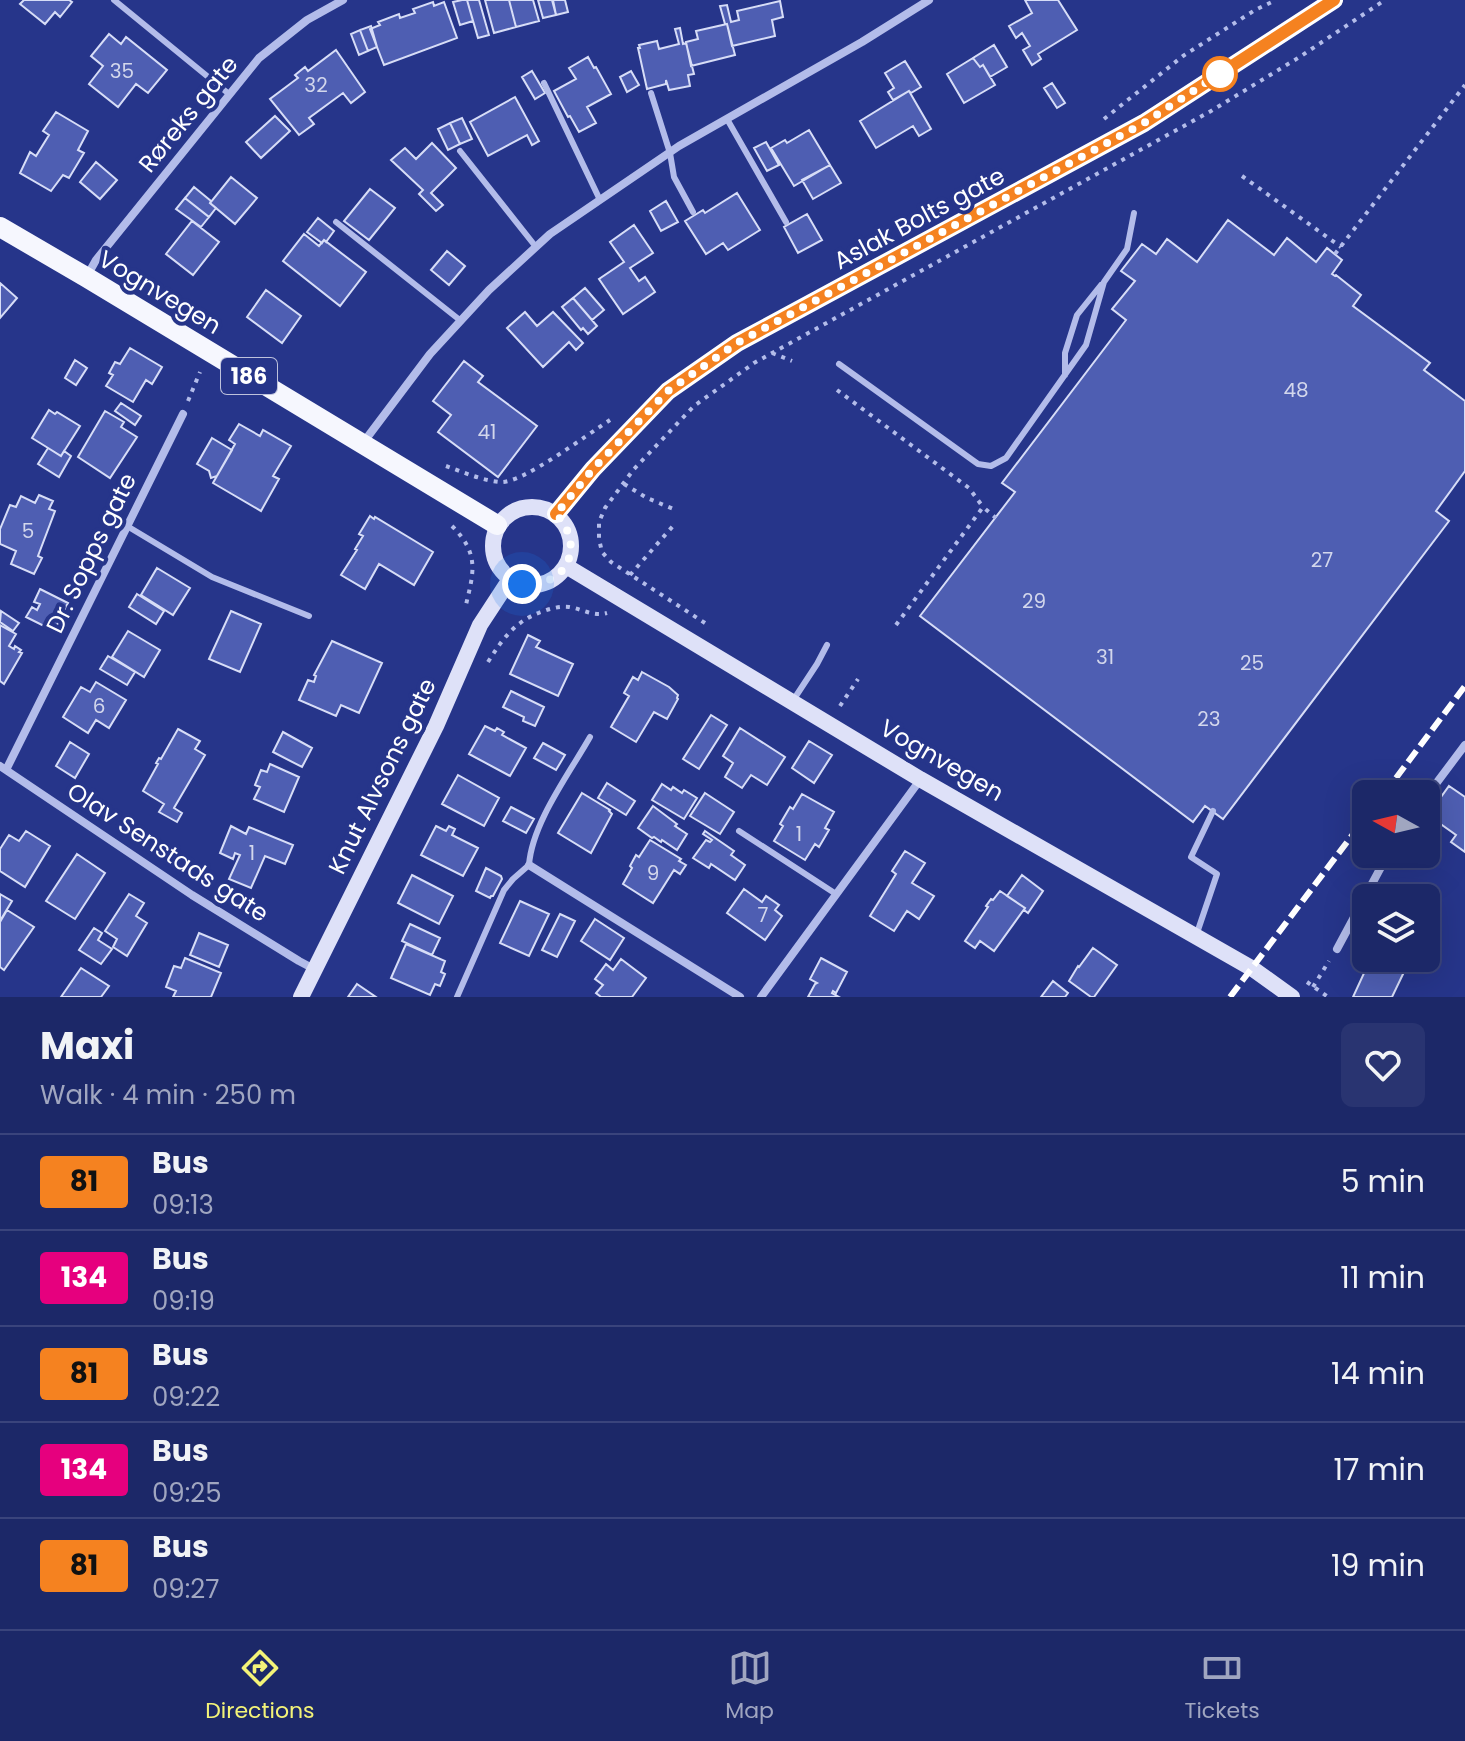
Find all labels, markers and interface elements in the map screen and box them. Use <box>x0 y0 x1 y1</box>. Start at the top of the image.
street label: Røreks gate <box>131 49 245 179</box>
house number: 35 <box>110 57 134 85</box>
unlabelled marker <box>1203 57 1237 91</box>
house number: 32 <box>304 71 328 99</box>
street label: Aslak Bolts gate <box>828 159 1010 277</box>
street label: Vognvegen <box>92 242 228 342</box>
road number: 186 <box>221 358 277 394</box>
house number: 48 <box>1283 376 1309 404</box>
house number: 41 <box>478 418 496 446</box>
street label: Dr. Sopps gate <box>38 467 144 639</box>
house number: 5 <box>22 517 34 545</box>
house number: 27 <box>1311 546 1333 574</box>
your location <box>502 564 542 604</box>
house number: 29 <box>1022 587 1046 615</box>
house number: 31 <box>1096 643 1114 671</box>
house number: 25 <box>1240 649 1264 677</box>
street label: Knut Alvsons gate <box>320 673 444 879</box>
house number: 6 <box>93 692 105 720</box>
house number: 23 <box>1197 705 1221 733</box>
street label: Vognvegen <box>874 711 1010 809</box>
street label: Olav Senstads gate <box>61 774 275 930</box>
north arrow <box>1352 780 1440 868</box>
map controls <box>1352 780 1440 972</box>
house number: 1 <box>796 820 802 848</box>
house number: 1 <box>249 839 255 867</box>
house number: 9 <box>647 859 659 887</box>
button: layers <box>1352 884 1440 972</box>
house number: 7 <box>758 901 769 929</box>
text: Maxi <box>40 1019 134 1072</box>
button: heart <box>1341 1023 1425 1107</box>
text: Walk · 4 min · 250 m <box>40 1077 296 1113</box>
text: Bus <box>152 1141 209 1184</box>
text: 5 min <box>1341 1160 1425 1203</box>
text: 81 <box>70 1162 98 1201</box>
text: 09:13 <box>152 1187 214 1223</box>
text: Bus <box>152 1237 209 1280</box>
text: 11 min <box>1340 1256 1425 1299</box>
text: 134 <box>61 1258 107 1297</box>
text: 09:19 <box>152 1283 215 1319</box>
text: Bus <box>152 1333 209 1376</box>
text: 14 min <box>1331 1352 1425 1395</box>
text: 81 <box>70 1354 98 1393</box>
text: 09:22 <box>152 1379 220 1415</box>
text: Bus <box>152 1429 209 1472</box>
text: 17 min <box>1334 1448 1425 1491</box>
text: 134 <box>61 1450 107 1489</box>
text: 09:25 <box>152 1475 222 1511</box>
text: Bus <box>152 1525 209 1568</box>
text: 19 min <box>1331 1544 1425 1587</box>
text: 81 <box>70 1546 98 1585</box>
text: 09:27 <box>152 1571 219 1607</box>
tab: Directions <box>205 1646 315 1727</box>
tab: Map <box>725 1646 774 1727</box>
tab: Tickets <box>1185 1646 1260 1727</box>

